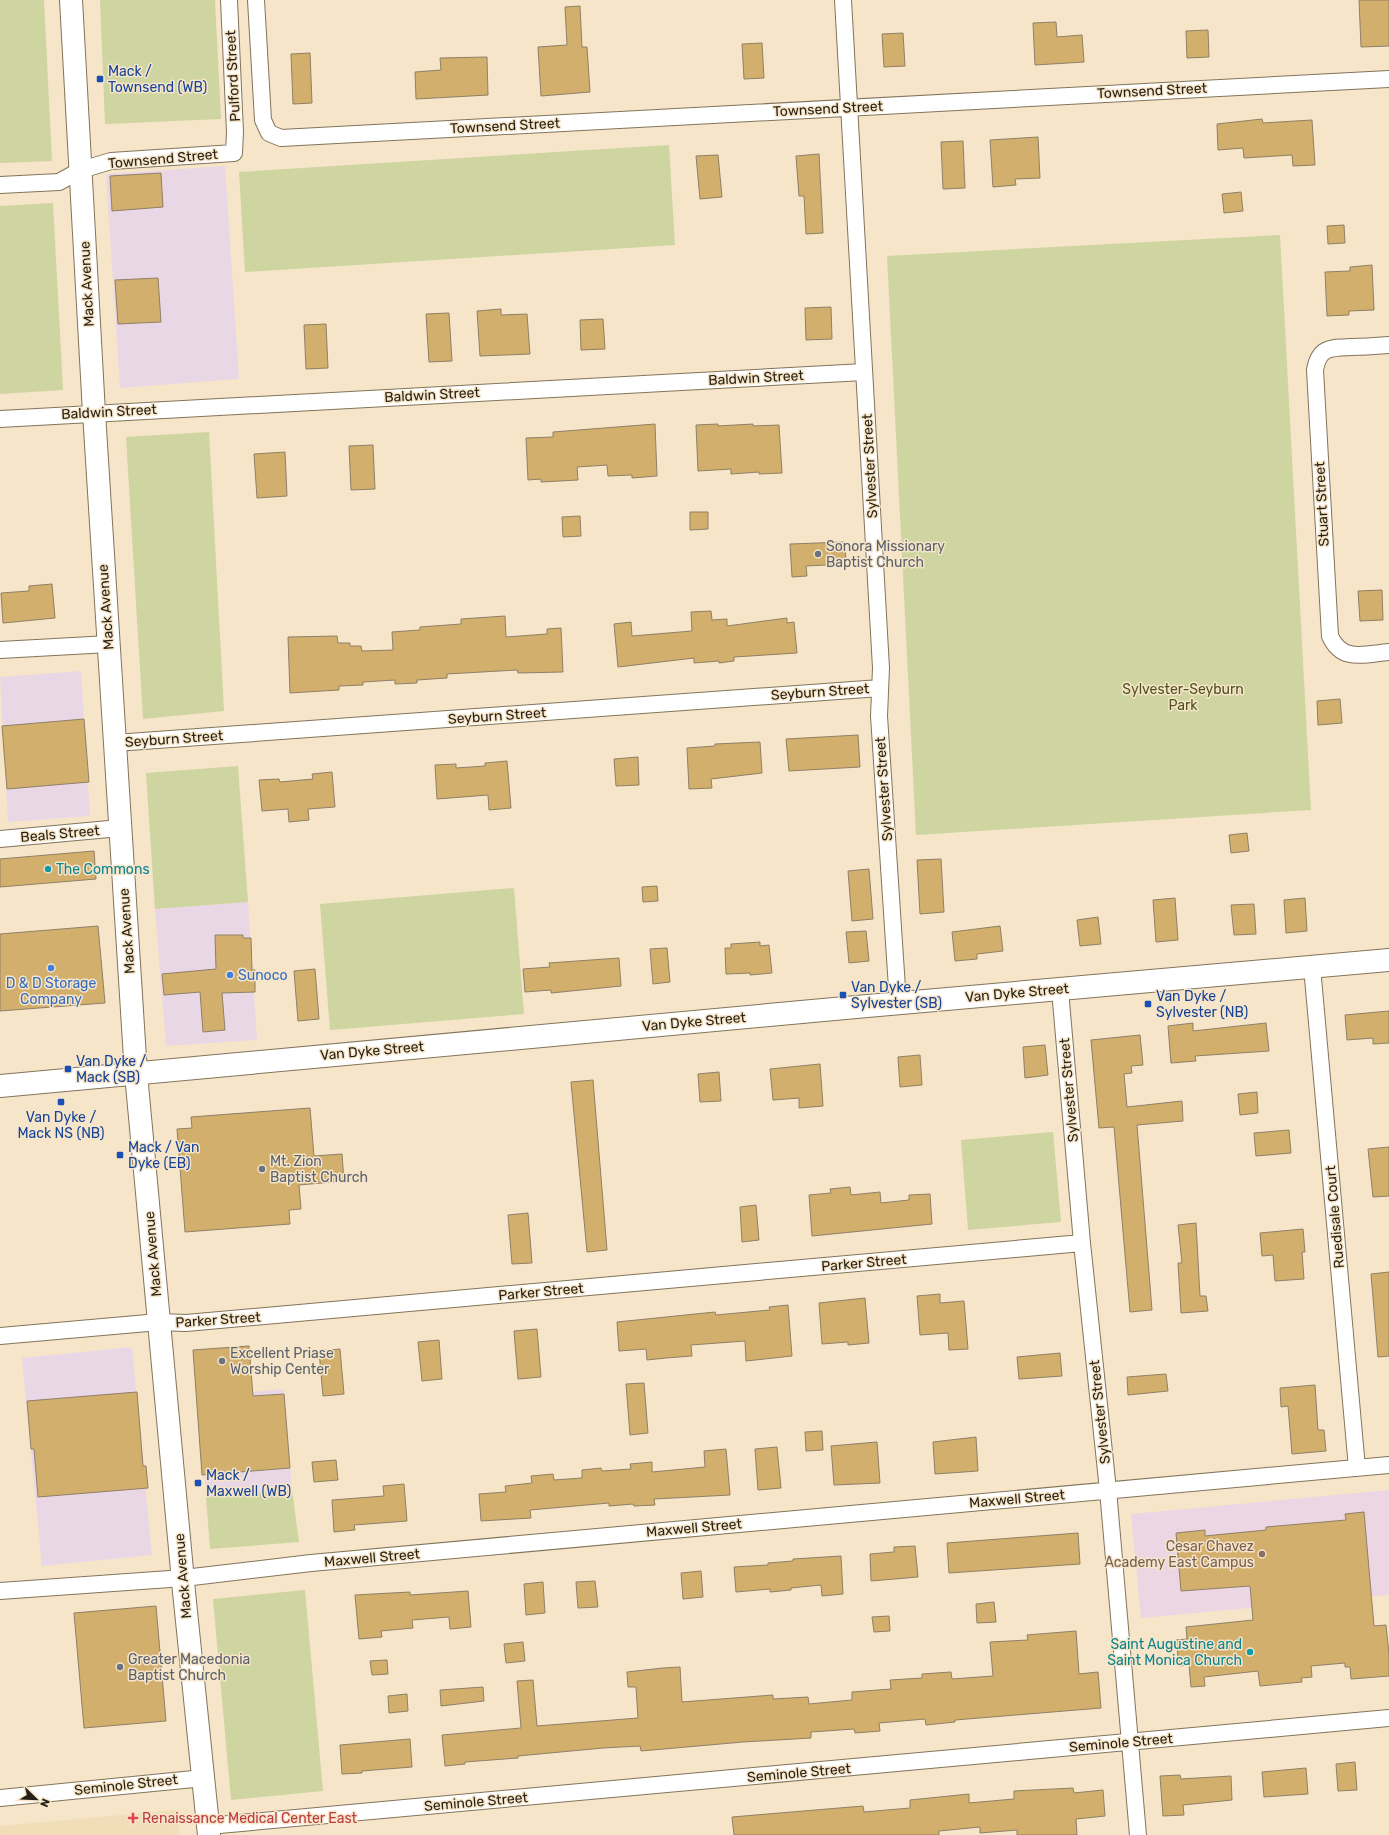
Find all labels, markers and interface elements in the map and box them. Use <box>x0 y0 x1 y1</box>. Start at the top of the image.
street label: Pulford Street <box>222 29 244 122</box>
place label: Mack / Townsend (WB) <box>108 63 207 96</box>
marker: Mack / Townsend (WB) <box>95 74 105 84</box>
street label: Townsend Street <box>1097 80 1208 102</box>
street label: Townsend Street <box>773 98 884 120</box>
street label: Townsend Street <box>450 115 561 137</box>
street label: Townsend Street <box>107 146 219 172</box>
street label: Mack Avenue <box>76 241 98 327</box>
street label: Baldwin Street <box>708 367 805 389</box>
street label: Baldwin Street <box>384 384 481 406</box>
street label: Baldwin Street <box>61 401 158 423</box>
street label: Sylvester Street <box>859 413 881 519</box>
street label: Stuart Street <box>1311 461 1333 547</box>
place label: Sonora Missionary Baptist Church <box>826 538 945 571</box>
marker: Sonora Missionary Baptist Church <box>813 549 823 559</box>
street label: Mack Avenue <box>95 563 117 650</box>
street label: Seyburn Street <box>770 680 870 704</box>
park label: Sylvester-Seyburn Park <box>1122 681 1244 714</box>
street label: Seyburn Street <box>447 704 547 728</box>
street label: Seyburn Street <box>124 727 224 751</box>
street label: Sylvester Street <box>872 736 896 842</box>
street label: Beals Street <box>20 822 101 846</box>
place label: The Commons <box>56 861 150 878</box>
marker: The Commons <box>43 864 53 874</box>
street label: Mack Avenue <box>116 887 138 974</box>
marker: D & D Storage Company <box>46 963 56 973</box>
place label: Sunoco <box>238 967 287 984</box>
marker: Sunoco <box>225 970 235 980</box>
place label: D & D Storage Company <box>6 975 96 1008</box>
place label: Van Dyke / Sylvester (SB) <box>851 979 942 1012</box>
street label: Van Dyke Street <box>964 980 1070 1006</box>
place label: Van Dyke / Sylvester (NB) <box>1156 988 1248 1021</box>
marker: Van Dyke / Sylvester (SB) <box>838 990 848 1000</box>
marker: Van Dyke / Sylvester (NB) <box>1143 999 1153 1009</box>
street label: Van Dyke Street <box>641 1009 747 1035</box>
street label: Sylvester Street <box>1056 1037 1082 1143</box>
street label: Van Dyke Street <box>319 1038 425 1064</box>
place label: Van Dyke / Mack (SB) <box>76 1053 147 1086</box>
marker: Van Dyke / Mack (SB) <box>63 1064 73 1074</box>
marker: Van Dyke / Mack NS (NB) <box>56 1097 66 1107</box>
place label: Van Dyke / Mack NS (NB) <box>17 1109 105 1142</box>
place label: Mack / Van Dyke (EB) <box>128 1139 199 1172</box>
marker: Mack / Van Dyke (EB) <box>115 1150 125 1160</box>
place label: Mt. Zion Baptist Church <box>270 1153 368 1186</box>
marker: Mt. Zion Baptist Church <box>257 1164 267 1174</box>
street label: Ruedisale Court <box>1322 1164 1348 1269</box>
street label: Mack Avenue <box>141 1210 165 1297</box>
street label: Parker Street <box>821 1251 908 1275</box>
street label: Parker Street <box>498 1280 585 1304</box>
street label: Parker Street <box>175 1309 262 1331</box>
place label: Excellent Priase Worship Center <box>230 1345 334 1378</box>
marker: Excellent Priase Worship Center <box>217 1356 227 1366</box>
street label: Sylvester Street <box>1086 1359 1114 1465</box>
place label: Mack / Maxwell (WB) <box>206 1467 291 1500</box>
marker: Mack / Maxwell (WB) <box>193 1478 203 1488</box>
street label: Maxwell Street <box>968 1486 1066 1512</box>
street label: Maxwell Street <box>645 1515 743 1541</box>
street label: Mack Avenue <box>171 1532 195 1619</box>
place label: Cesar Chavez Academy East Campus <box>1104 1538 1254 1571</box>
street label: Maxwell Street <box>323 1545 421 1571</box>
marker: Cesar Chavez Academy East Campus <box>1257 1549 1267 1559</box>
place label: Saint Augustine and Saint Monica Church <box>1107 1636 1242 1669</box>
marker: Saint Augustine and Saint Monica Church <box>1245 1647 1255 1657</box>
place label: Greater Macedonia Baptist Church <box>128 1651 250 1684</box>
marker: Greater Macedonia Baptist Church <box>115 1662 125 1672</box>
street label: Seminole Street <box>1068 1730 1174 1756</box>
street label: Seminole Street <box>746 1760 852 1786</box>
street label: Seminole Street <box>73 1771 179 1799</box>
north arrow <box>16 1779 56 1819</box>
street label: Seminole Street <box>423 1789 529 1815</box>
text: N <box>37 1797 52 1809</box>
place label: Renaissance Medical Center East <box>142 1810 358 1827</box>
marker: Renaissance Medical Center East <box>127 1812 139 1824</box>

